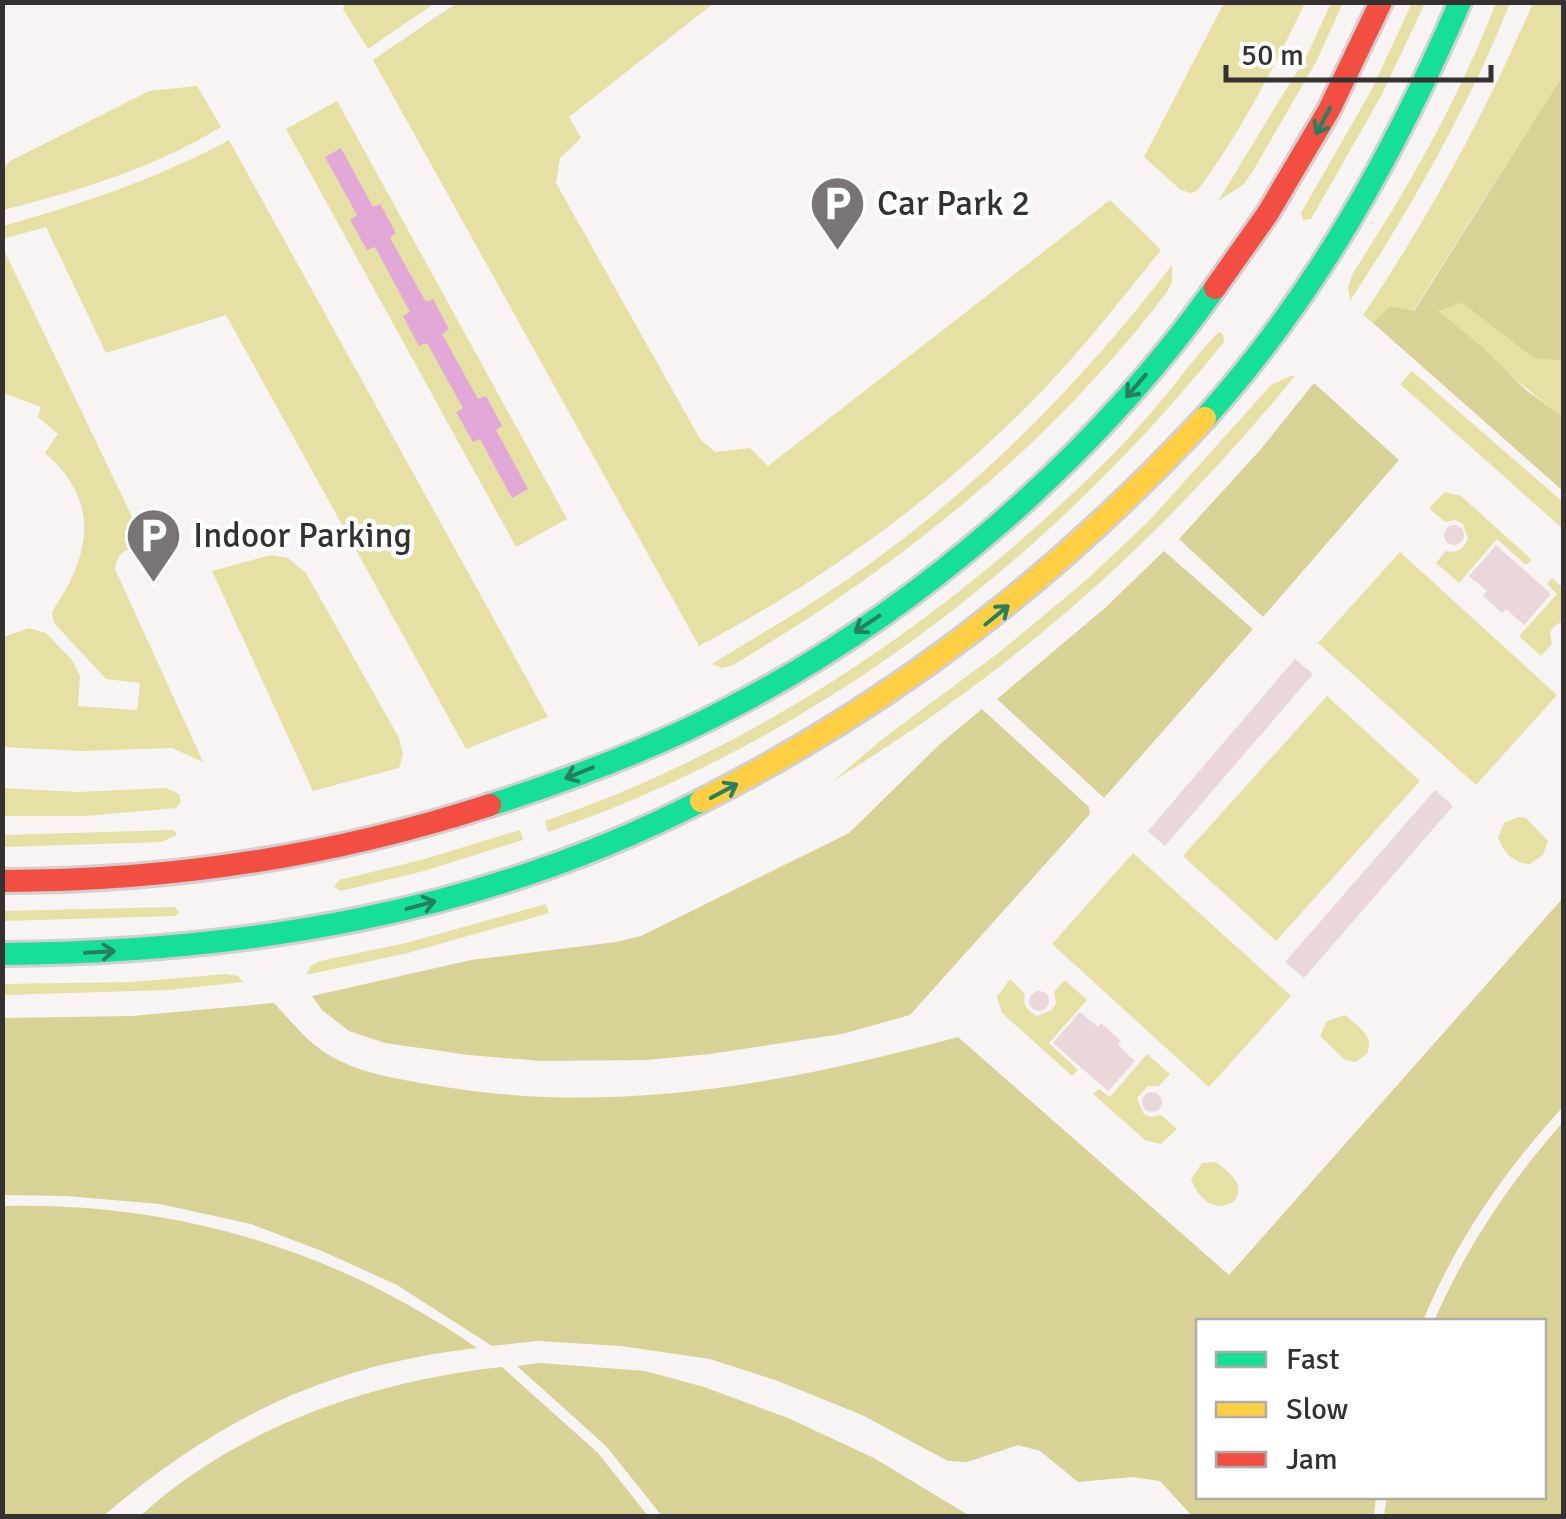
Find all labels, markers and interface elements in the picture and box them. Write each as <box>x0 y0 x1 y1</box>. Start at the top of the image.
scale bar <box>1226 20 1491 82</box>
text: 50 m <box>1241 37 1304 74</box>
one-way arrow <box>1313 106 1332 136</box>
parking icon: Car Park 2 <box>808 173 868 252</box>
place label: Car Park 2 <box>877 182 1030 225</box>
one-way arrow <box>1124 373 1147 398</box>
parking icon: Indoor Parking <box>124 505 184 584</box>
place label: Indoor Parking <box>193 514 412 557</box>
one-way arrow <box>983 605 1010 626</box>
one-way arrow <box>853 613 881 634</box>
one-way arrow <box>564 765 595 783</box>
one-way arrow <box>709 781 739 800</box>
one-way arrow <box>405 895 436 914</box>
one-way arrow <box>83 942 115 961</box>
legend <box>1196 1319 1546 1499</box>
text: Fast <box>1286 1341 1339 1378</box>
text: Slow <box>1286 1391 1348 1428</box>
text: Jam <box>1286 1441 1338 1478</box>

